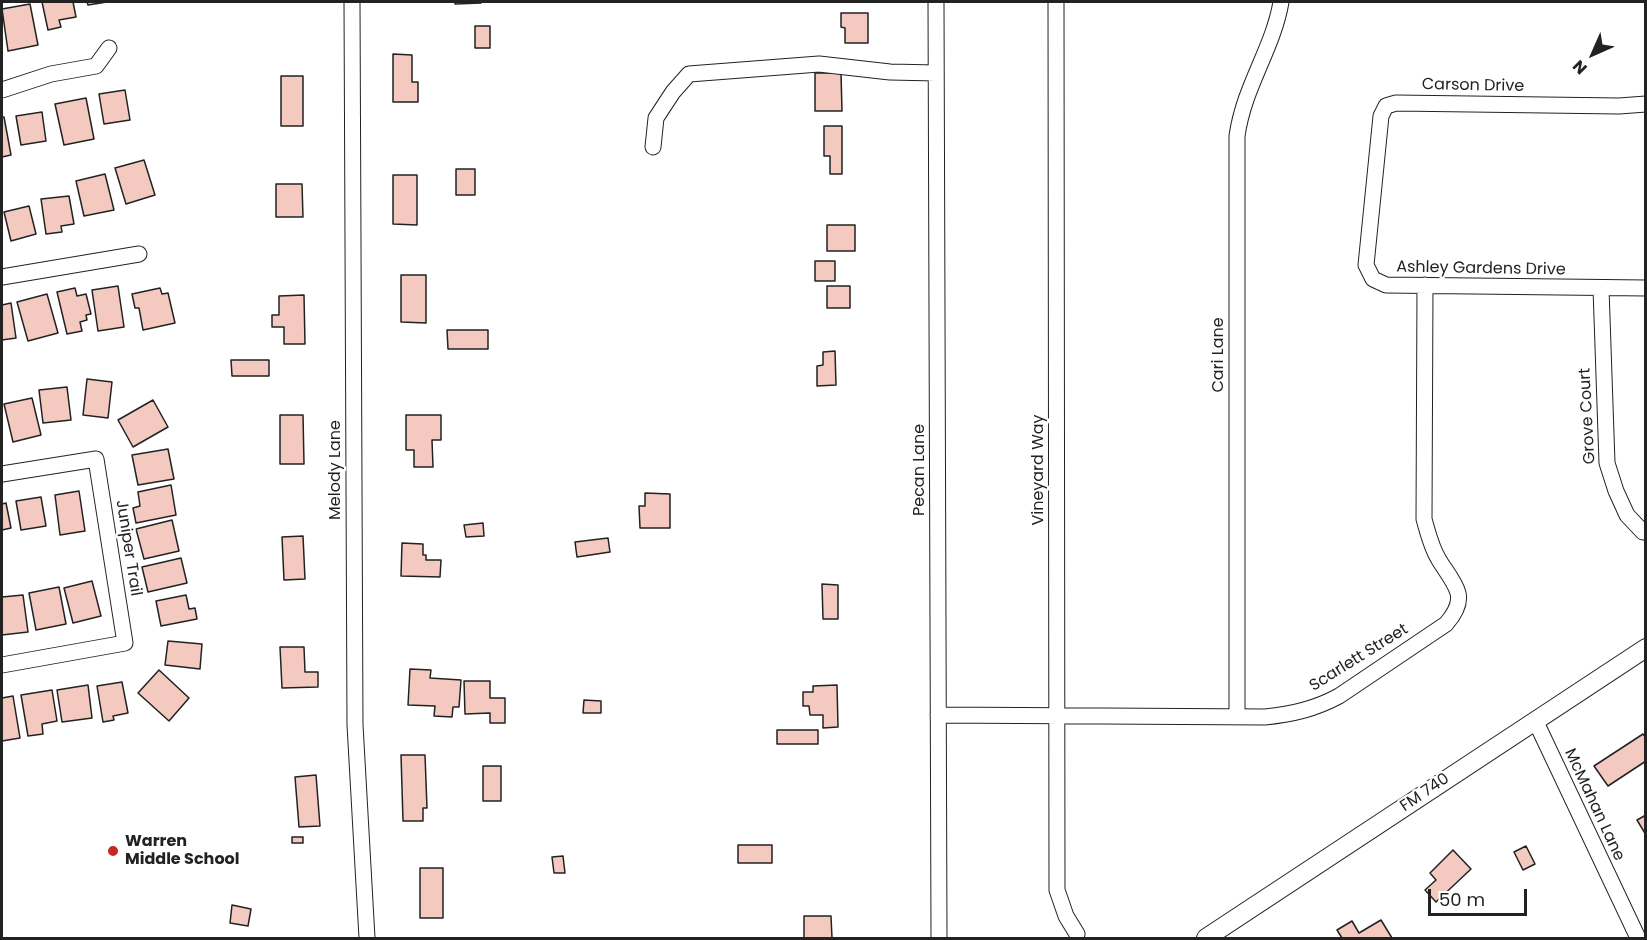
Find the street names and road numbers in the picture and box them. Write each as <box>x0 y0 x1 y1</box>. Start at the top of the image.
street label: Carson Drive <box>1422 76 1524 96</box>
street label: Ashley Gardens Drive <box>1396 258 1566 280</box>
street label: Cari Lane <box>1209 317 1229 393</box>
street label: Grove Court <box>1576 367 1600 465</box>
street label: Vineyard Way <box>1029 414 1049 526</box>
street label: Melody Lane <box>326 420 346 520</box>
street label: Pecan Lane <box>910 424 930 516</box>
street label: Juniper Trail <box>111 499 145 597</box>
street label: Scarlett Street <box>1306 620 1412 696</box>
street label: McMahan Lane <box>1560 746 1628 864</box>
street label: FM 740 <box>1397 770 1453 816</box>

